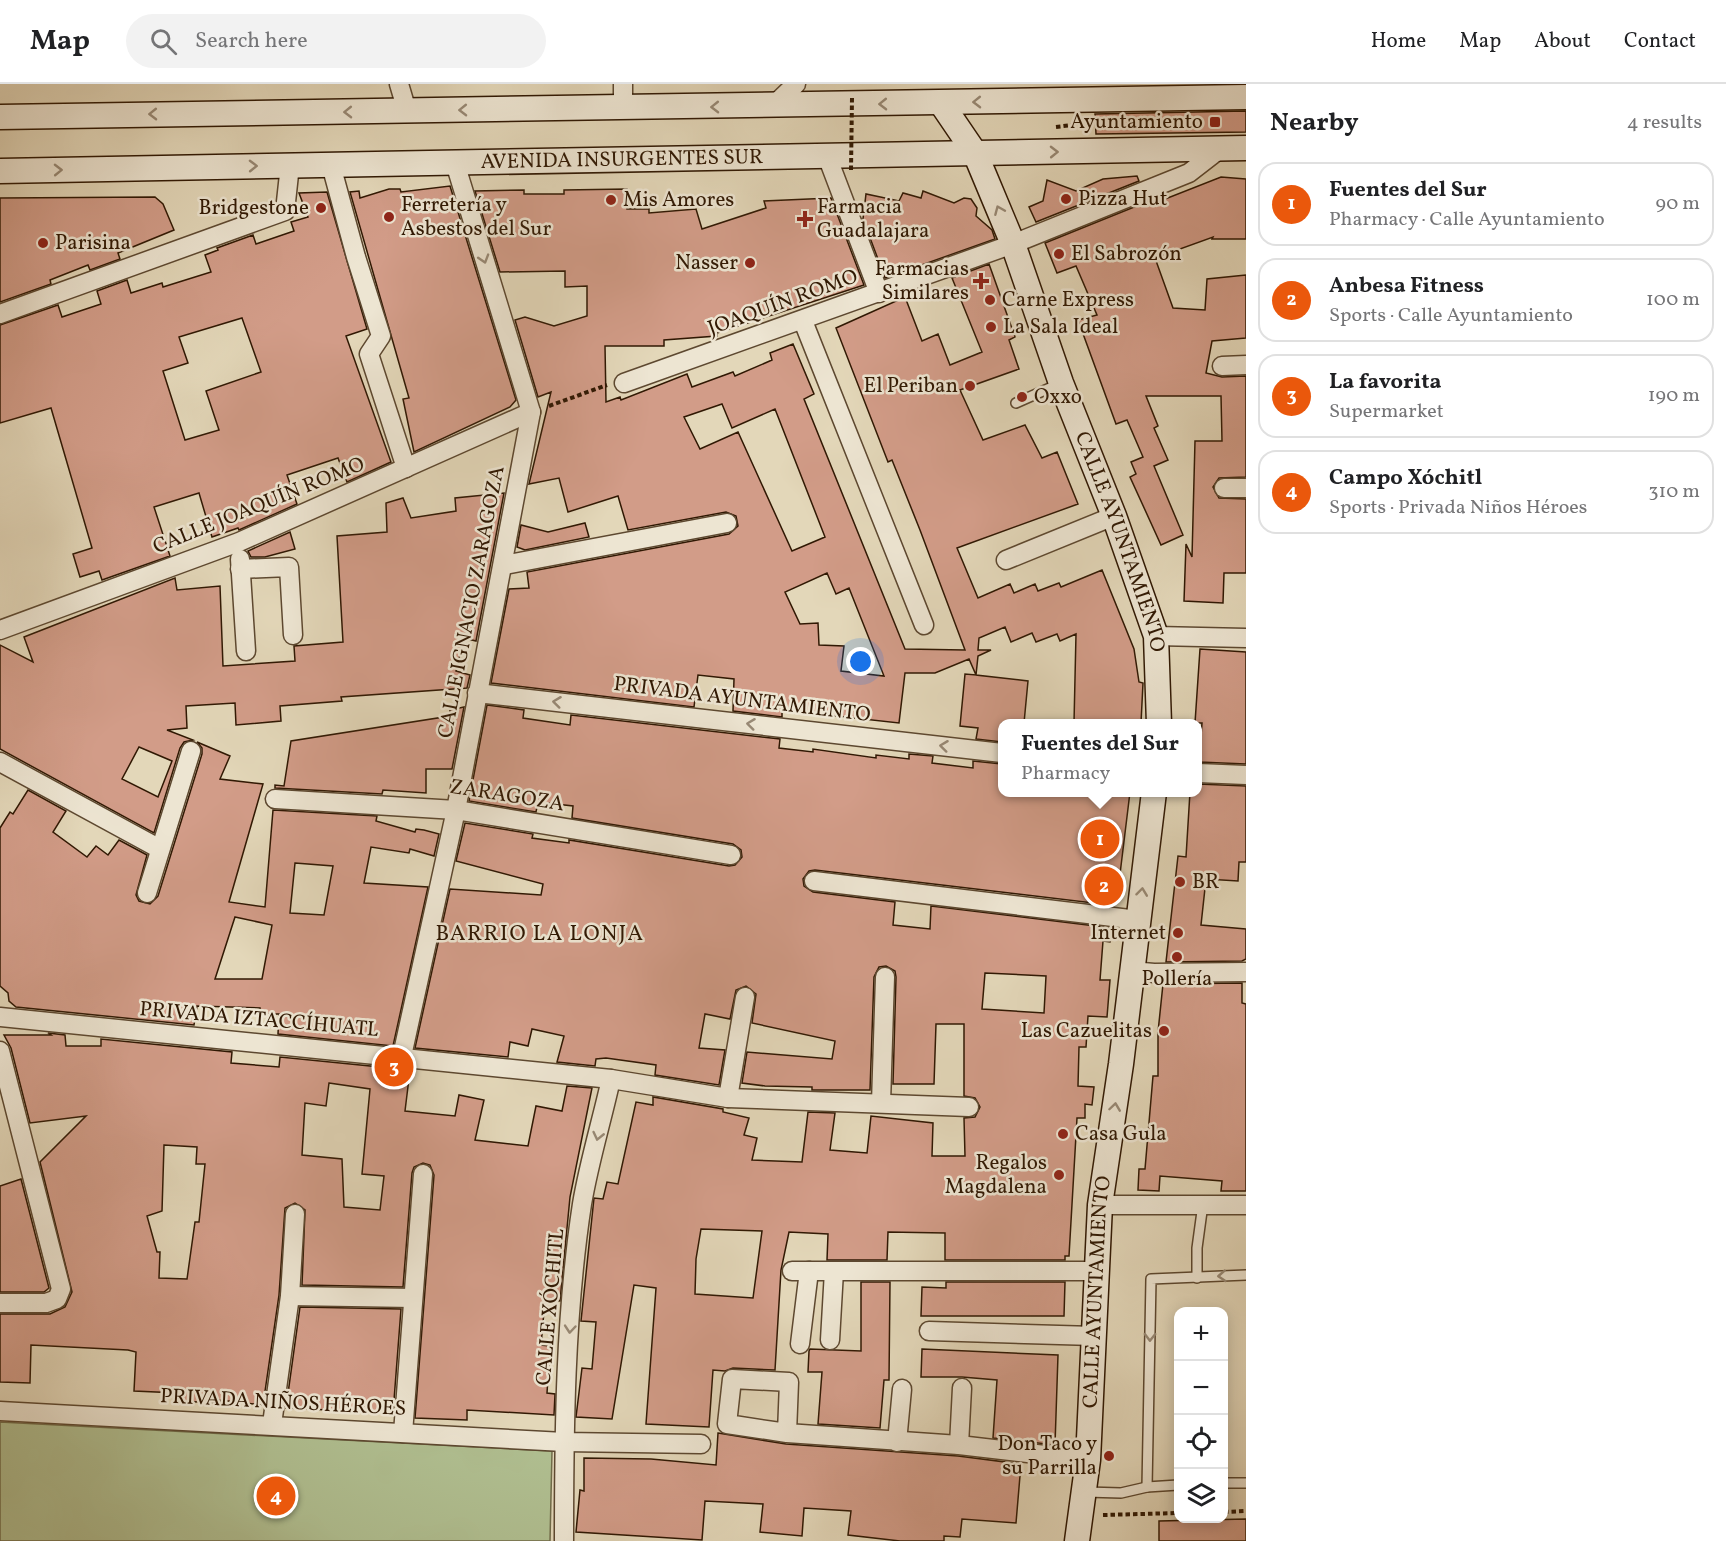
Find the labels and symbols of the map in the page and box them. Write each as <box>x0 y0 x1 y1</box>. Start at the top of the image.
one-way arrow <box>972 96 981 109</box>
one-way arrow <box>878 98 887 110</box>
one-way arrow <box>710 101 719 113</box>
one-way arrow <box>459 104 468 116</box>
one-way arrow <box>344 105 353 118</box>
one-way arrow <box>149 108 158 121</box>
place label: Ayuntamiento <box>1070 108 1203 137</box>
marker: Ayuntamiento <box>1208 115 1222 129</box>
street label: AVENIDA INSURGENTES SUR <box>480 142 763 177</box>
one-way arrow <box>1050 146 1059 158</box>
one-way arrow <box>249 160 258 172</box>
one-way arrow <box>54 163 63 176</box>
place label: Pizza Hut <box>1078 185 1167 214</box>
place label: Mis Amores <box>623 186 734 215</box>
place label: Ferretería y Asbestos del Sur <box>401 191 551 244</box>
marker: Pizza Hut <box>1059 192 1073 206</box>
marker: Mis Amores <box>604 193 618 207</box>
place label: Farmacia Guadalajara <box>817 193 929 246</box>
place label: Bridgestone <box>198 194 309 223</box>
marker: Bridgestone <box>314 201 328 215</box>
one-way arrow <box>994 206 1006 217</box>
marker: Ferretería y Asbestos del Sur <box>382 210 396 224</box>
marker: Farmacia Guadalajara <box>798 212 812 226</box>
place label: Parisina <box>55 229 131 258</box>
marker: Parisina <box>36 236 50 250</box>
place label: El Sabrozón <box>1071 240 1182 269</box>
marker: El Sabrozón <box>1052 247 1066 261</box>
place label: Nasser <box>675 249 738 278</box>
one-way arrow <box>477 253 489 264</box>
place label: Farmacias Similares <box>875 255 969 308</box>
marker: Nasser <box>743 256 757 270</box>
street label: JOAQUÍN ROMO <box>704 262 862 344</box>
marker: Farmacias Similares <box>974 274 988 288</box>
place label: Carne Express <box>1002 286 1134 315</box>
marker: Carne Express <box>983 293 997 307</box>
place label: La Sala Ideal <box>1003 313 1118 342</box>
marker: La Sala Ideal <box>984 320 998 334</box>
place label: El Periban <box>864 372 958 401</box>
marker: El Periban <box>963 379 977 393</box>
place label: Oxxo <box>1034 383 1082 412</box>
marker: Oxxo <box>1015 390 1029 404</box>
street label: CALLE AYUNTAMIENTO <box>1067 427 1171 652</box>
street label: CALLE JOAQUÍN ROMO <box>149 450 369 562</box>
street label: CALLE IGNACIO ZARAGOZA <box>431 463 513 741</box>
your location <box>846 647 875 676</box>
street label: PRIVADA AYUNTAMIENTO <box>612 670 872 730</box>
one-way arrow <box>552 696 562 709</box>
one-way arrow <box>746 718 755 731</box>
one-way arrow <box>940 741 949 753</box>
street label: ZARAGOZA <box>448 773 567 819</box>
pin: 1 <box>1080 816 1120 861</box>
pin: 2 <box>1084 864 1124 908</box>
place label: BR <box>1192 868 1219 897</box>
marker: BR <box>1173 875 1187 889</box>
one-way arrow <box>1135 888 1147 897</box>
district label: BARRIO LA LONJA <box>435 919 645 950</box>
place label: Internet <box>1090 919 1166 948</box>
marker: Internet <box>1171 926 1185 940</box>
marker: Pollería <box>1170 950 1184 964</box>
place label: Pollería <box>1142 965 1212 994</box>
street label: PRIVADA IZTACCÍHUATL <box>138 995 380 1045</box>
place label: Las Cazuelitas <box>1021 1017 1152 1046</box>
marker: Las Cazuelitas <box>1157 1024 1171 1038</box>
pin: 3 <box>374 1044 414 1090</box>
one-way arrow <box>1109 1102 1121 1111</box>
place label: Casa Gula <box>1075 1120 1167 1149</box>
marker: Casa Gula <box>1056 1127 1070 1141</box>
one-way arrow <box>592 1131 605 1141</box>
place label: Regalos Magdalena <box>945 1149 1047 1202</box>
marker: Regalos Magdalena <box>1052 1168 1066 1182</box>
street label: CALLE AYUNTAMIENTO <box>1076 1174 1119 1409</box>
street label: CALLE XÓCHITL <box>530 1227 572 1387</box>
one-way arrow <box>1217 1269 1226 1282</box>
one-way arrow <box>564 1324 577 1333</box>
one-way arrow <box>1144 1333 1156 1342</box>
street label: PRIVADA NIÑOS HÉROES <box>159 1382 407 1424</box>
place label: Don Taco y su Parrilla <box>997 1430 1098 1483</box>
marker: Don Taco y su Parrilla <box>1102 1449 1116 1463</box>
pin: 4 <box>256 1474 296 1518</box>

